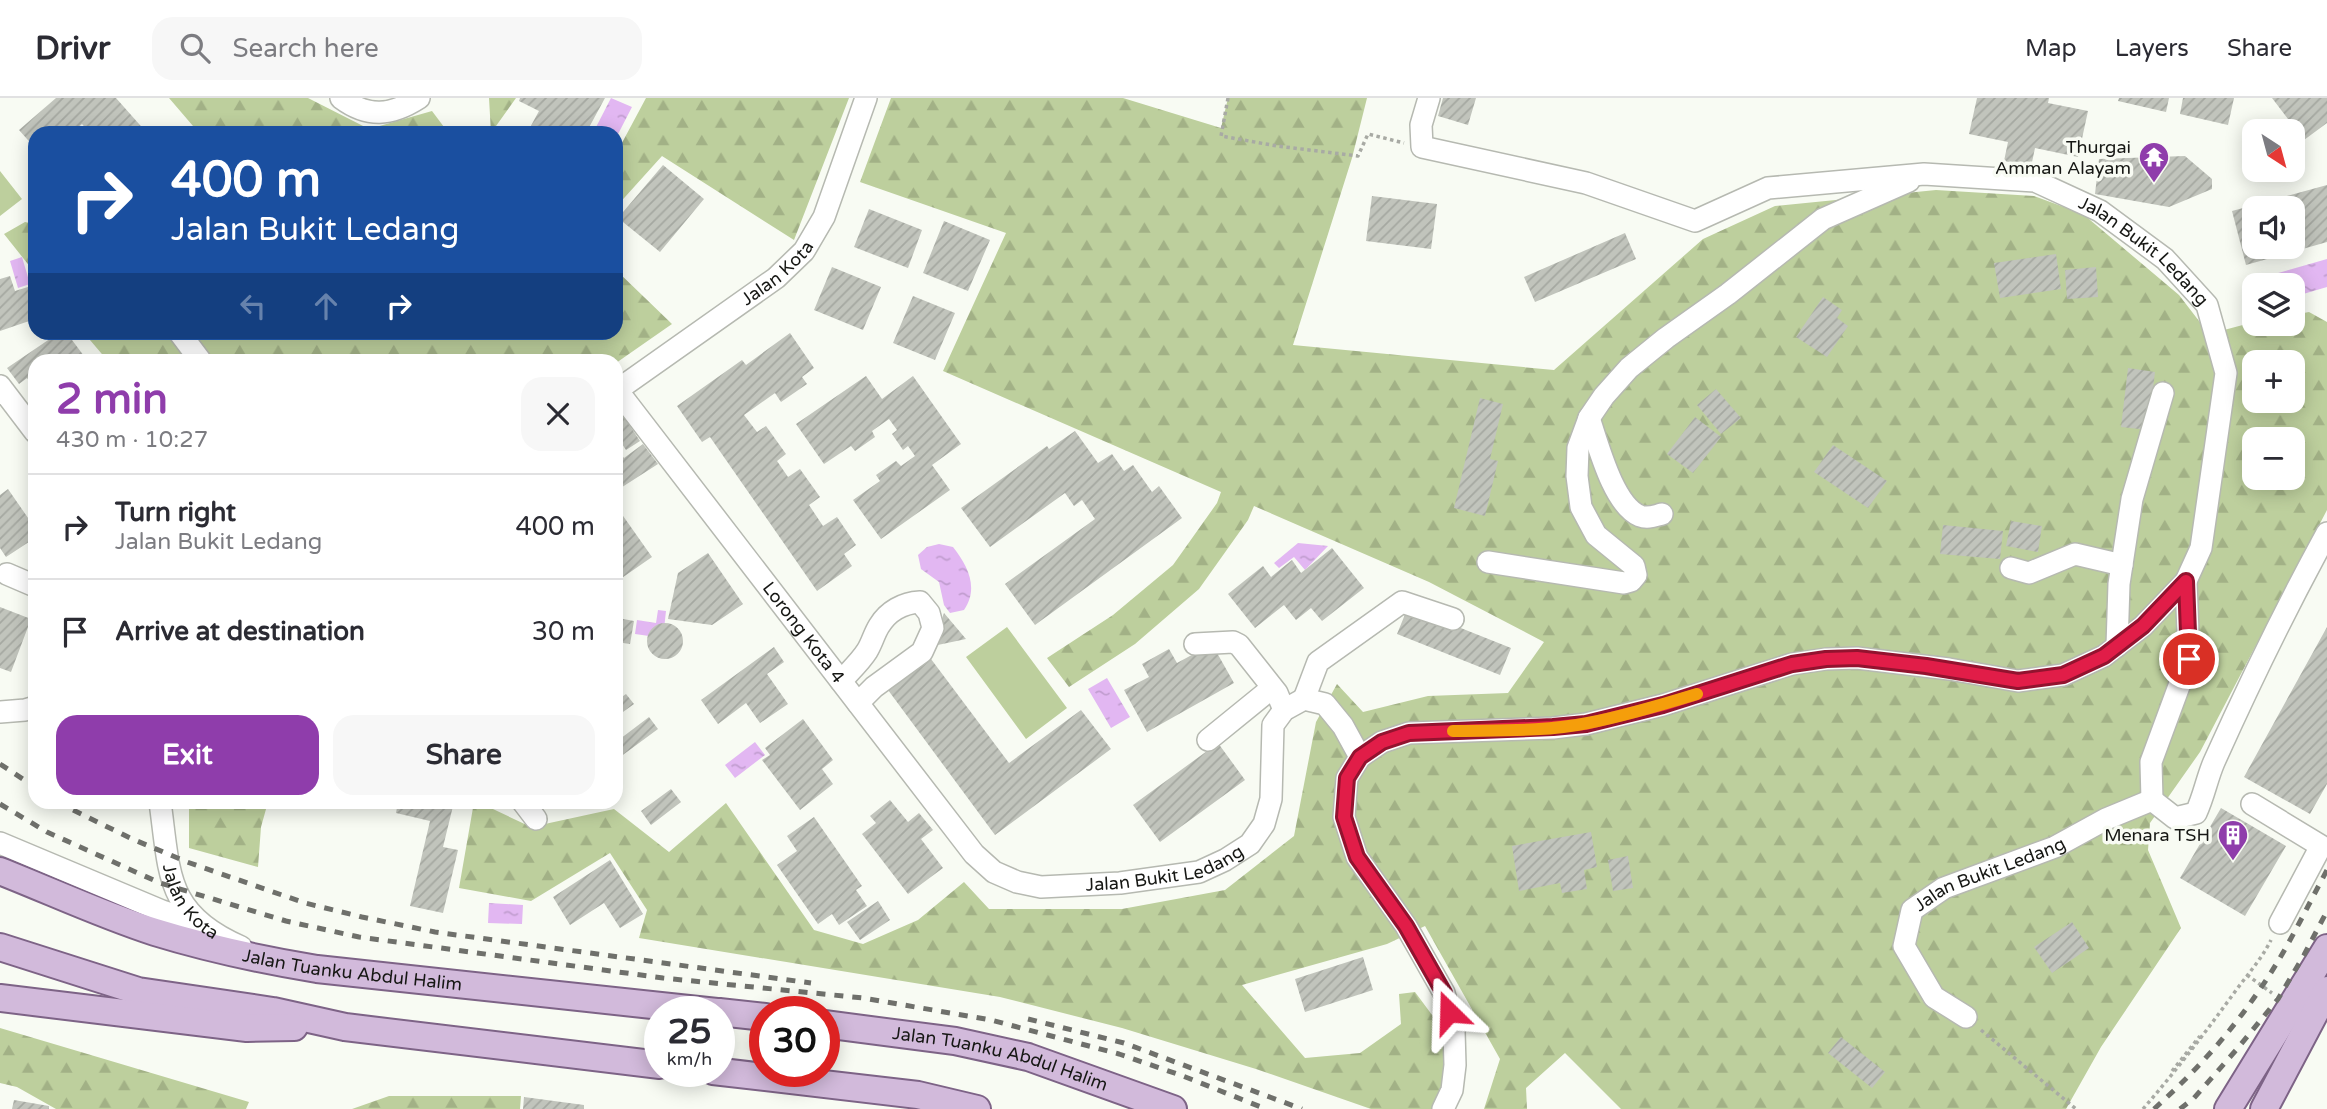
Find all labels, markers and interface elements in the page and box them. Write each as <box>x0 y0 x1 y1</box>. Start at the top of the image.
search box <box>152 17 642 80</box>
text: Drivr <box>35 29 110 68</box>
icon: search <box>176 29 214 67</box>
text: Search here <box>232 33 379 64</box>
text: Map <box>2025 34 2077 63</box>
text: Layers <box>2115 34 2189 63</box>
text: Share <box>2227 34 2292 63</box>
north arrow <box>2242 119 2305 182</box>
map controls <box>2242 119 2305 490</box>
place label: Thurgai Amman Alayam <box>1995 136 2131 179</box>
temple icon: Thurgai Amman Alayam <box>2137 140 2171 184</box>
text: 400 m <box>171 151 321 210</box>
icon: right <box>56 154 147 245</box>
street label: Jalan Bukit Ledang <box>2075 192 2213 310</box>
button: sound <box>2242 196 2305 259</box>
text: Jalan Bukit Ledang <box>171 211 459 249</box>
street label: Jalan Kota <box>737 237 818 310</box>
button: layers <box>2242 273 2305 336</box>
icon: left <box>234 287 272 325</box>
icon: ahead <box>307 287 345 325</box>
icon: right <box>380 287 418 325</box>
button: + <box>2242 350 2305 413</box>
text: 2 min <box>56 374 168 425</box>
button: close <box>521 377 595 451</box>
text: 430 m · 10:27 <box>56 426 208 454</box>
button: − <box>2242 427 2305 490</box>
text: Turn right <box>115 497 236 528</box>
icon: right <box>56 508 94 546</box>
text: 400 m <box>515 511 595 542</box>
text: Jalan Bukit Ledang <box>115 528 322 556</box>
street label: Lorong Kota 4 <box>758 578 849 688</box>
icon: arrive <box>56 613 94 651</box>
text: Arrive at destination <box>115 616 365 647</box>
text: 30 m <box>532 616 595 647</box>
pin <box>2159 629 2219 689</box>
icon: arrive <box>2170 640 2208 678</box>
button: Exit <box>56 715 319 795</box>
button: Share <box>333 715 595 795</box>
building icon: Menara TSH <box>2216 818 2250 862</box>
place label: Menara TSH <box>2104 824 2210 846</box>
street label: Jalan Bukit Ledang <box>1910 832 2069 916</box>
street label: Jalan Bukit Ledang <box>1085 840 1248 896</box>
street label: Jalan Kota <box>158 862 223 944</box>
street label: Jalan Tuanku Abdul Halim <box>240 944 463 996</box>
position arrow <box>1412 975 1486 1049</box>
speed limit sign: 30 <box>749 996 840 1087</box>
text: 25 <box>668 1011 711 1053</box>
street label: Jalan Tuanku Abdul Halim <box>891 1022 1111 1096</box>
text: km/h <box>667 1048 712 1070</box>

